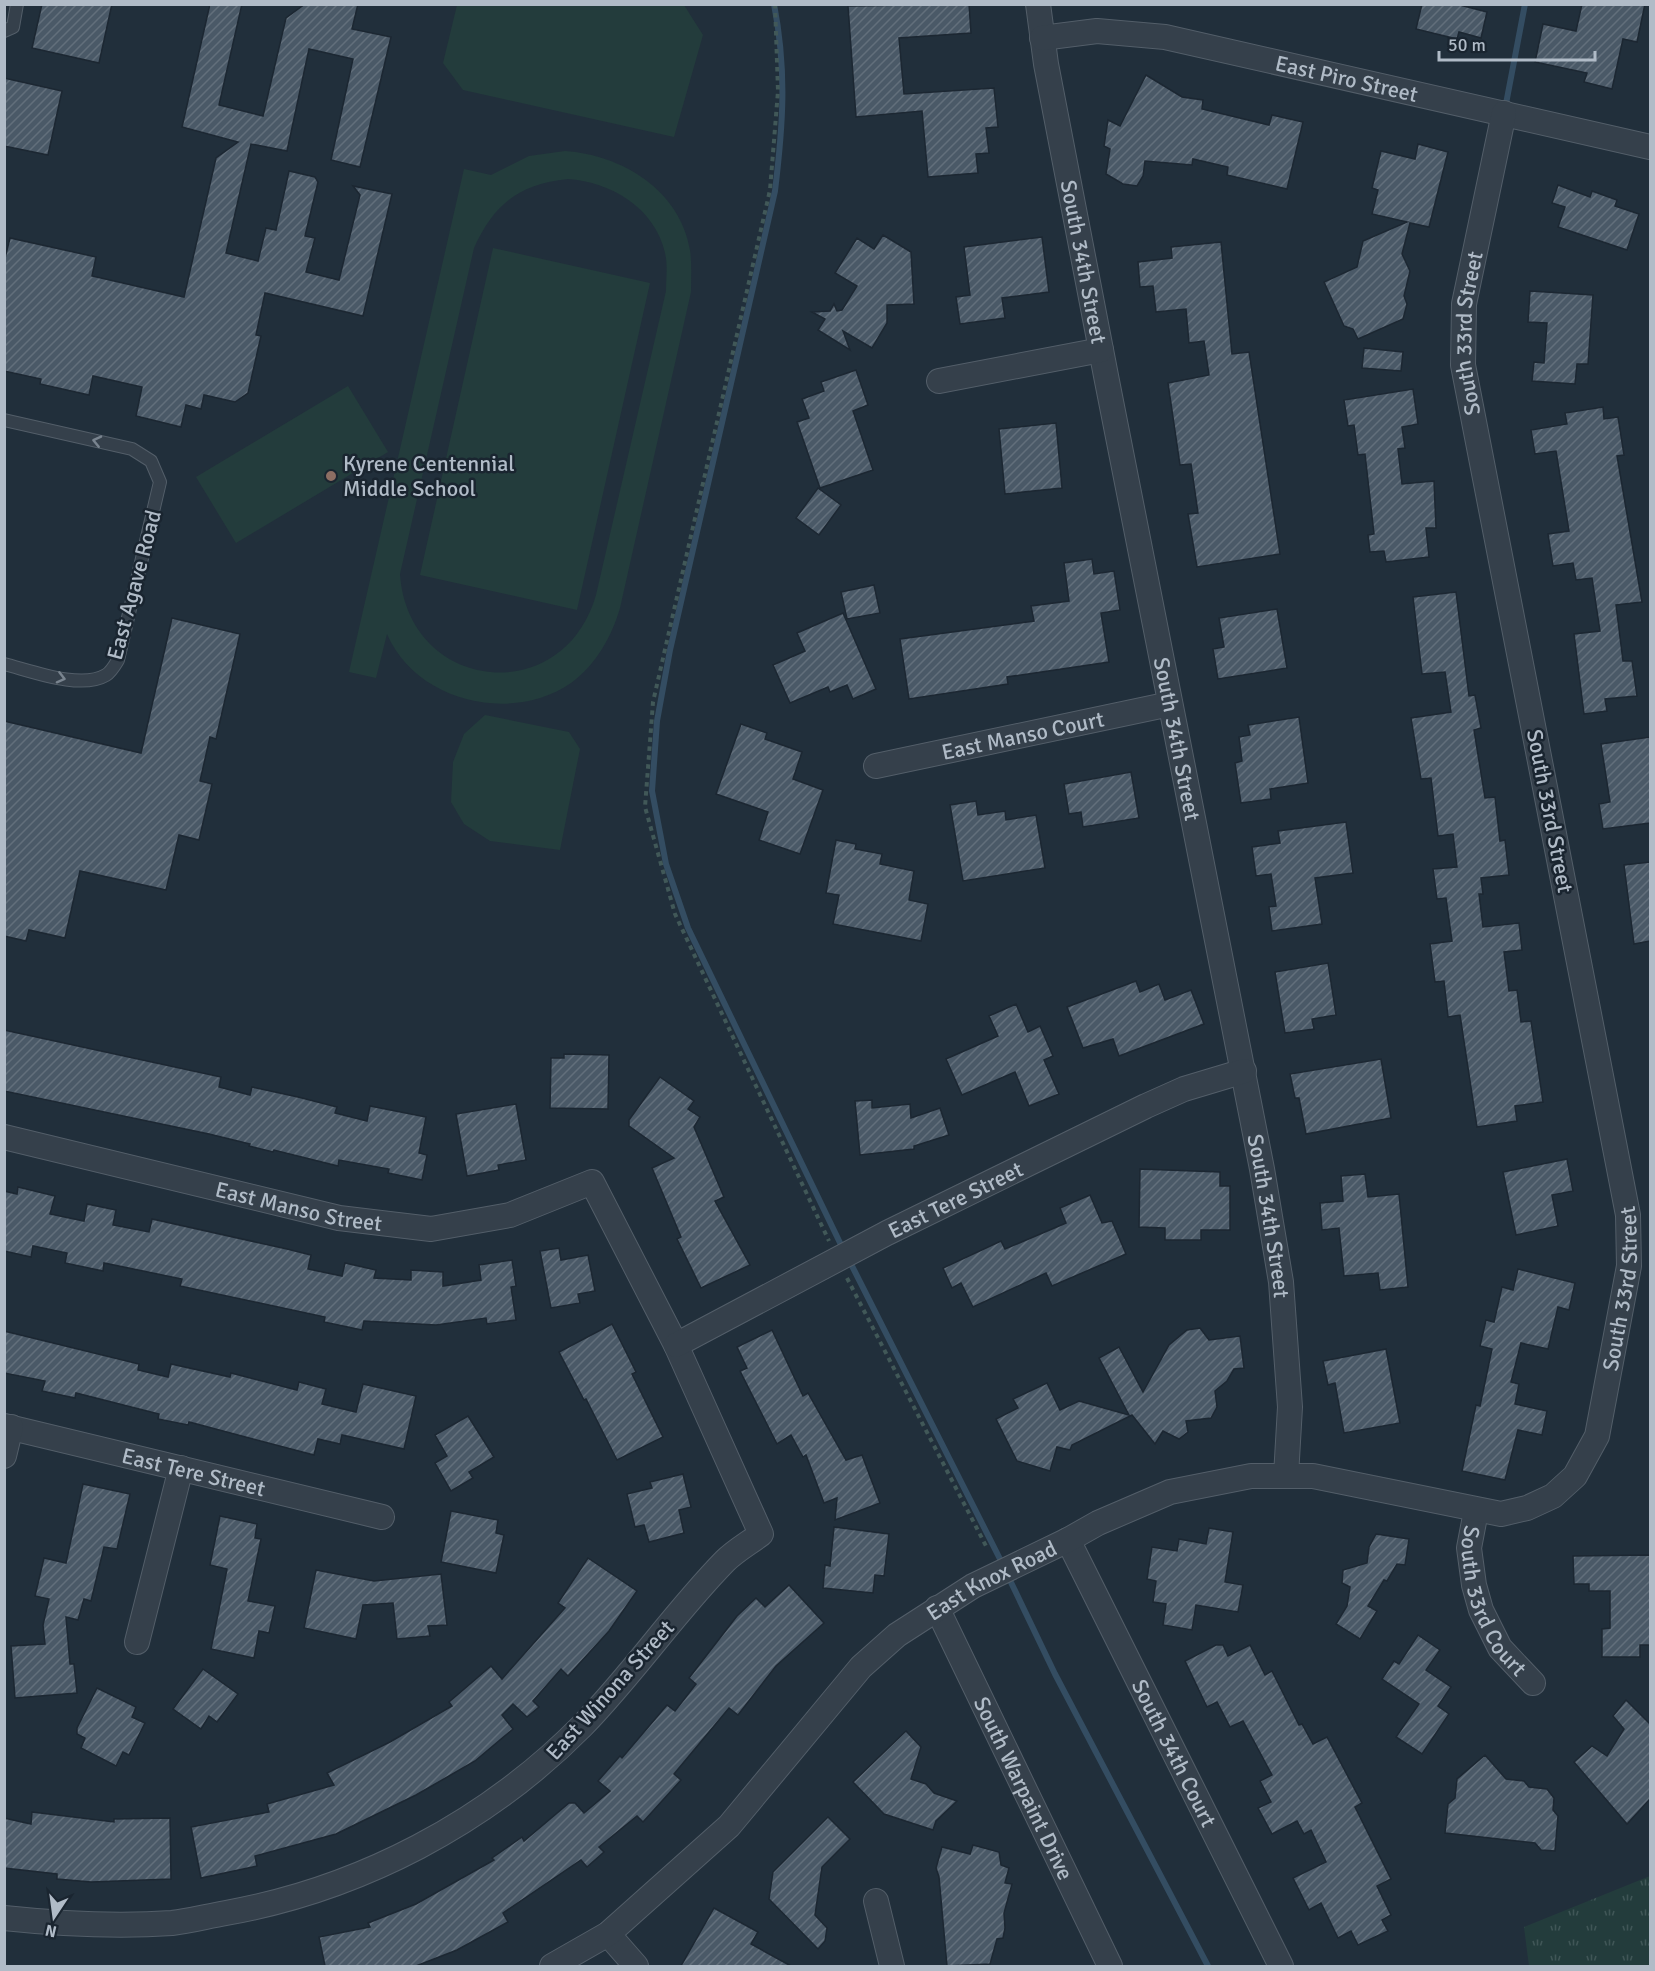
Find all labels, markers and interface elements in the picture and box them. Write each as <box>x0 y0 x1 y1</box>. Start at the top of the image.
scale bar <box>1439 24 1595 62</box>
text: 50 m <box>1448 34 1486 56</box>
street label: East Piro Street <box>1273 49 1421 108</box>
street label: South 34th Street <box>1055 178 1113 346</box>
street label: South 33rd Street <box>1449 248 1488 418</box>
one-way arrow <box>92 435 102 448</box>
place label: Kyrene Centennial Middle School <box>343 450 515 502</box>
marker: Kyrene Centennial Middle School <box>324 469 338 483</box>
street label: East Agave Road <box>101 507 167 663</box>
street label: South 34th Street <box>1148 655 1207 823</box>
one-way arrow <box>56 670 66 683</box>
street label: East Manso Court <box>939 705 1107 765</box>
street label: South 33rd Street <box>1521 727 1579 895</box>
street label: South 34th Street <box>1242 1132 1296 1299</box>
street label: East Tere Street <box>884 1155 1027 1244</box>
street label: East Manso Street <box>213 1175 384 1237</box>
street label: South 33rd Street <box>1596 1204 1643 1373</box>
street label: East Tere Street <box>119 1441 268 1502</box>
street label: South 33rd Court <box>1455 1524 1533 1682</box>
street label: East Knox Road <box>921 1534 1061 1626</box>
street label: East Winona Street <box>540 1614 680 1766</box>
street label: South 34th Court <box>1126 1675 1223 1831</box>
street label: South Warpaint Drive <box>968 1692 1080 1884</box>
north arrow <box>24 1887 84 1947</box>
text: N <box>43 1920 59 1942</box>

